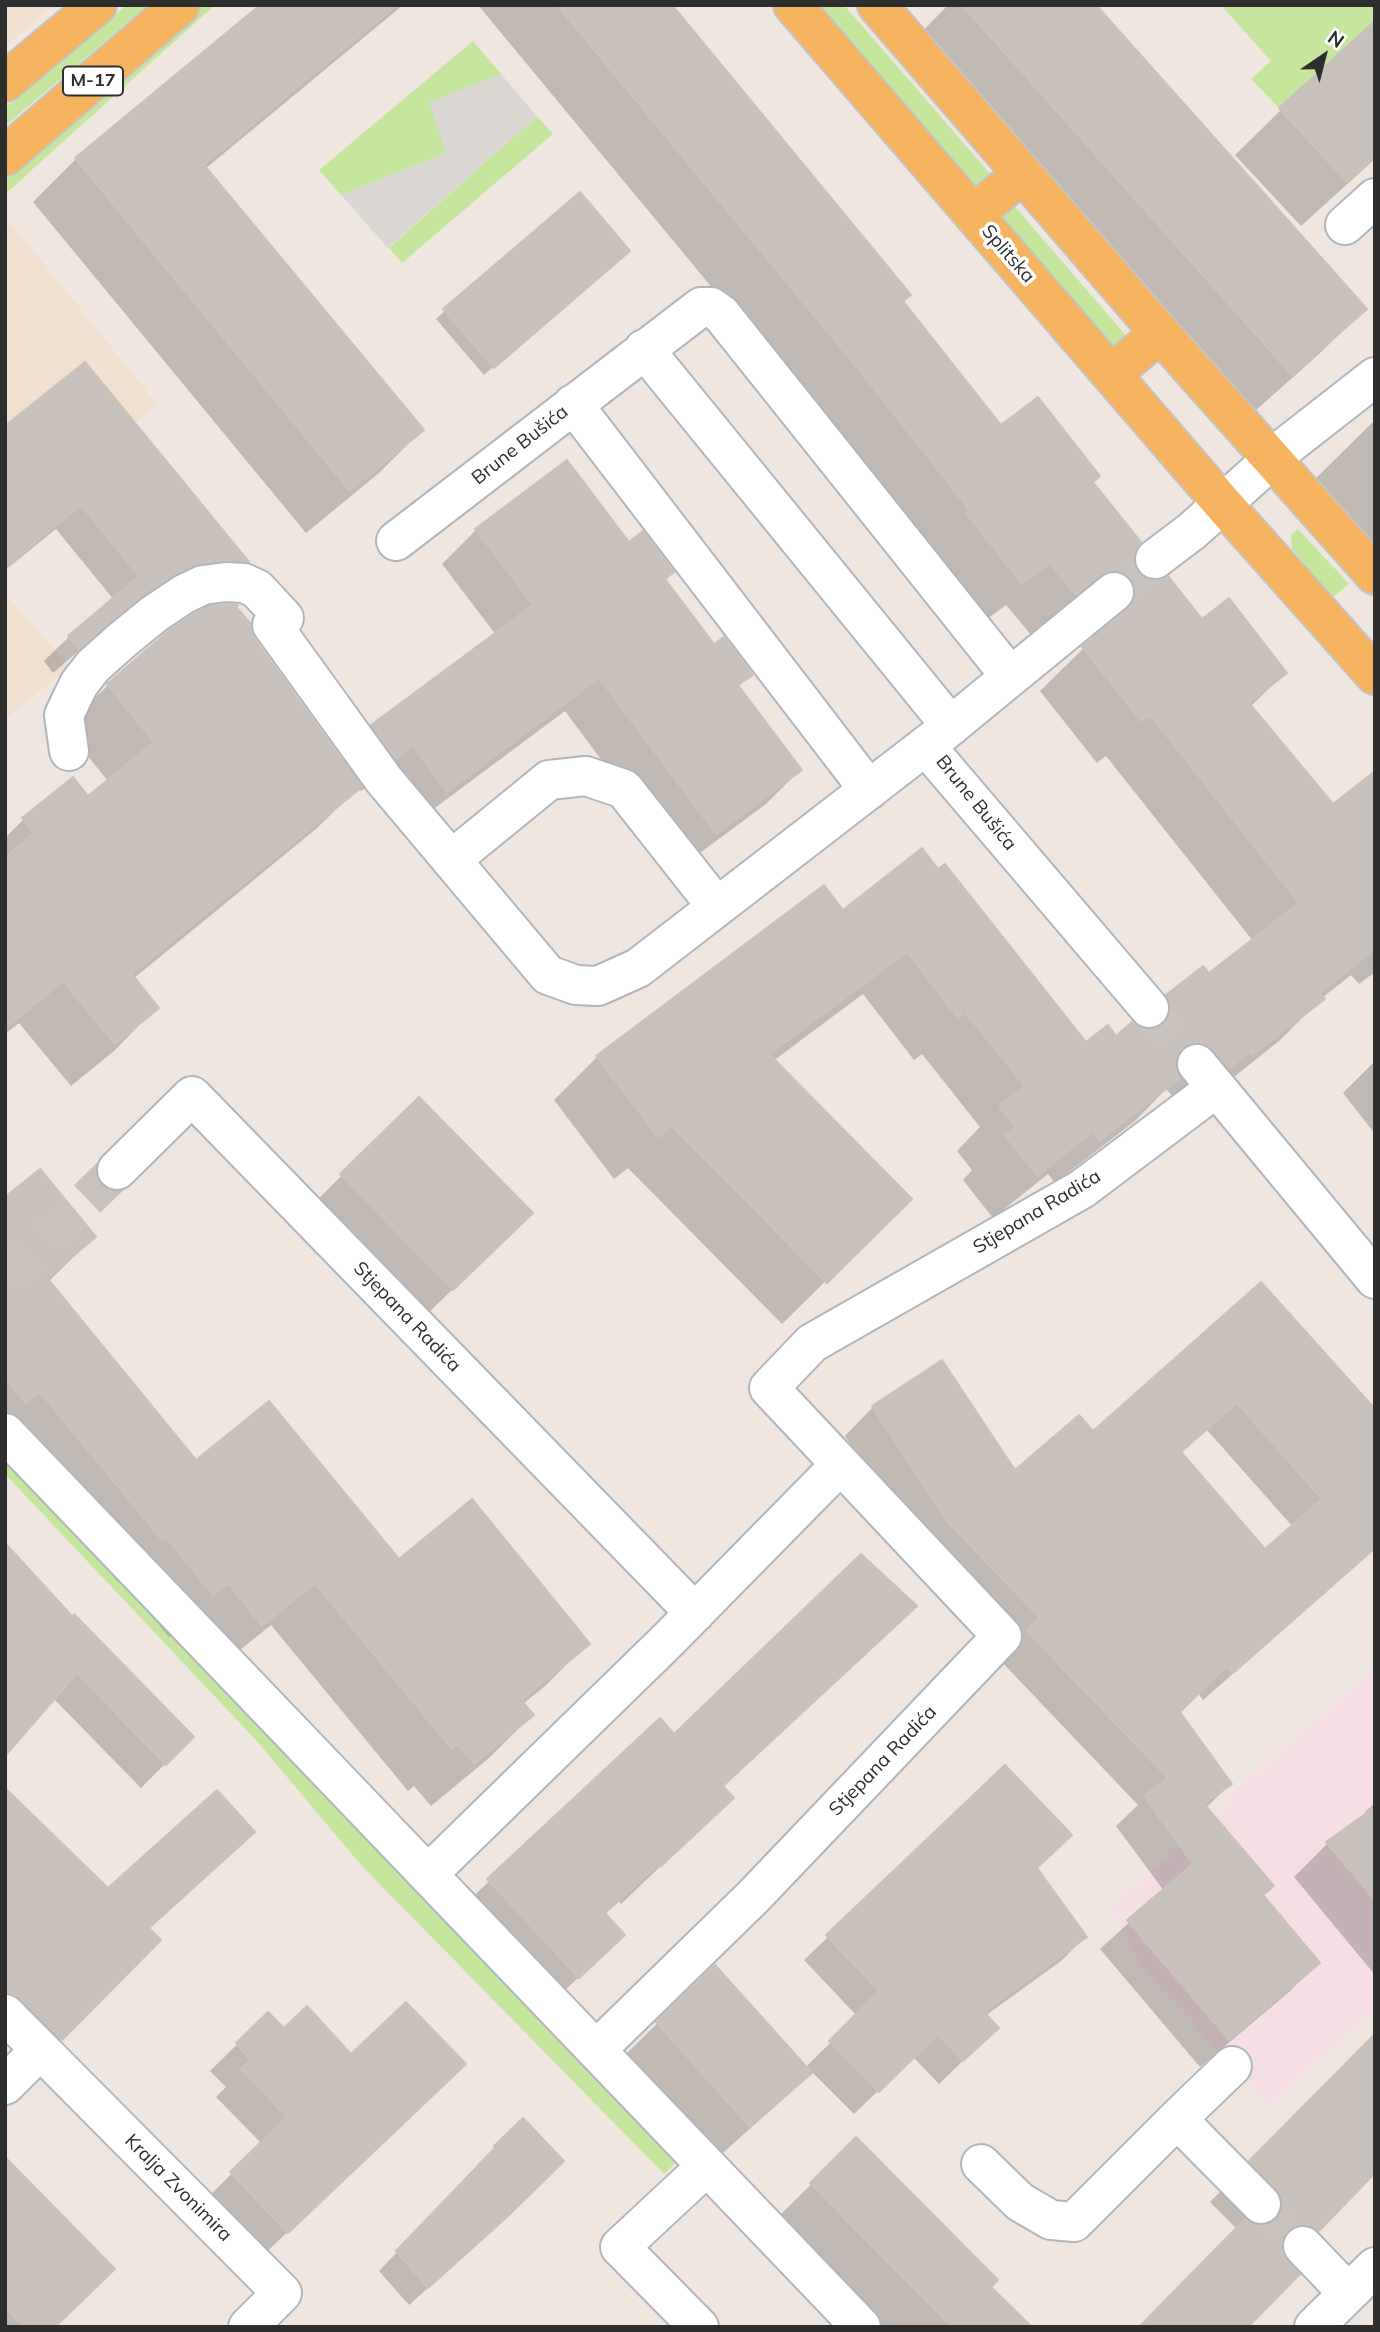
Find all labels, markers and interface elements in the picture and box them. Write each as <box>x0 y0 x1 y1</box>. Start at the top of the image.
north arrow <box>1289 21 1359 91</box>
text: N <box>1323 25 1349 53</box>
road number: M-17 <box>63 66 123 96</box>
street label: Splitska <box>977 220 1039 288</box>
street label: Brune Bušića <box>467 400 573 490</box>
street label: Brune Bušića <box>931 751 1021 855</box>
street label: Stjepana Radića <box>969 1165 1105 1259</box>
street label: Stjepana Radića <box>349 1257 465 1377</box>
street label: Stjepana Radića <box>825 1701 941 1821</box>
street label: Kralja Zvonimira <box>120 2130 236 2246</box>

